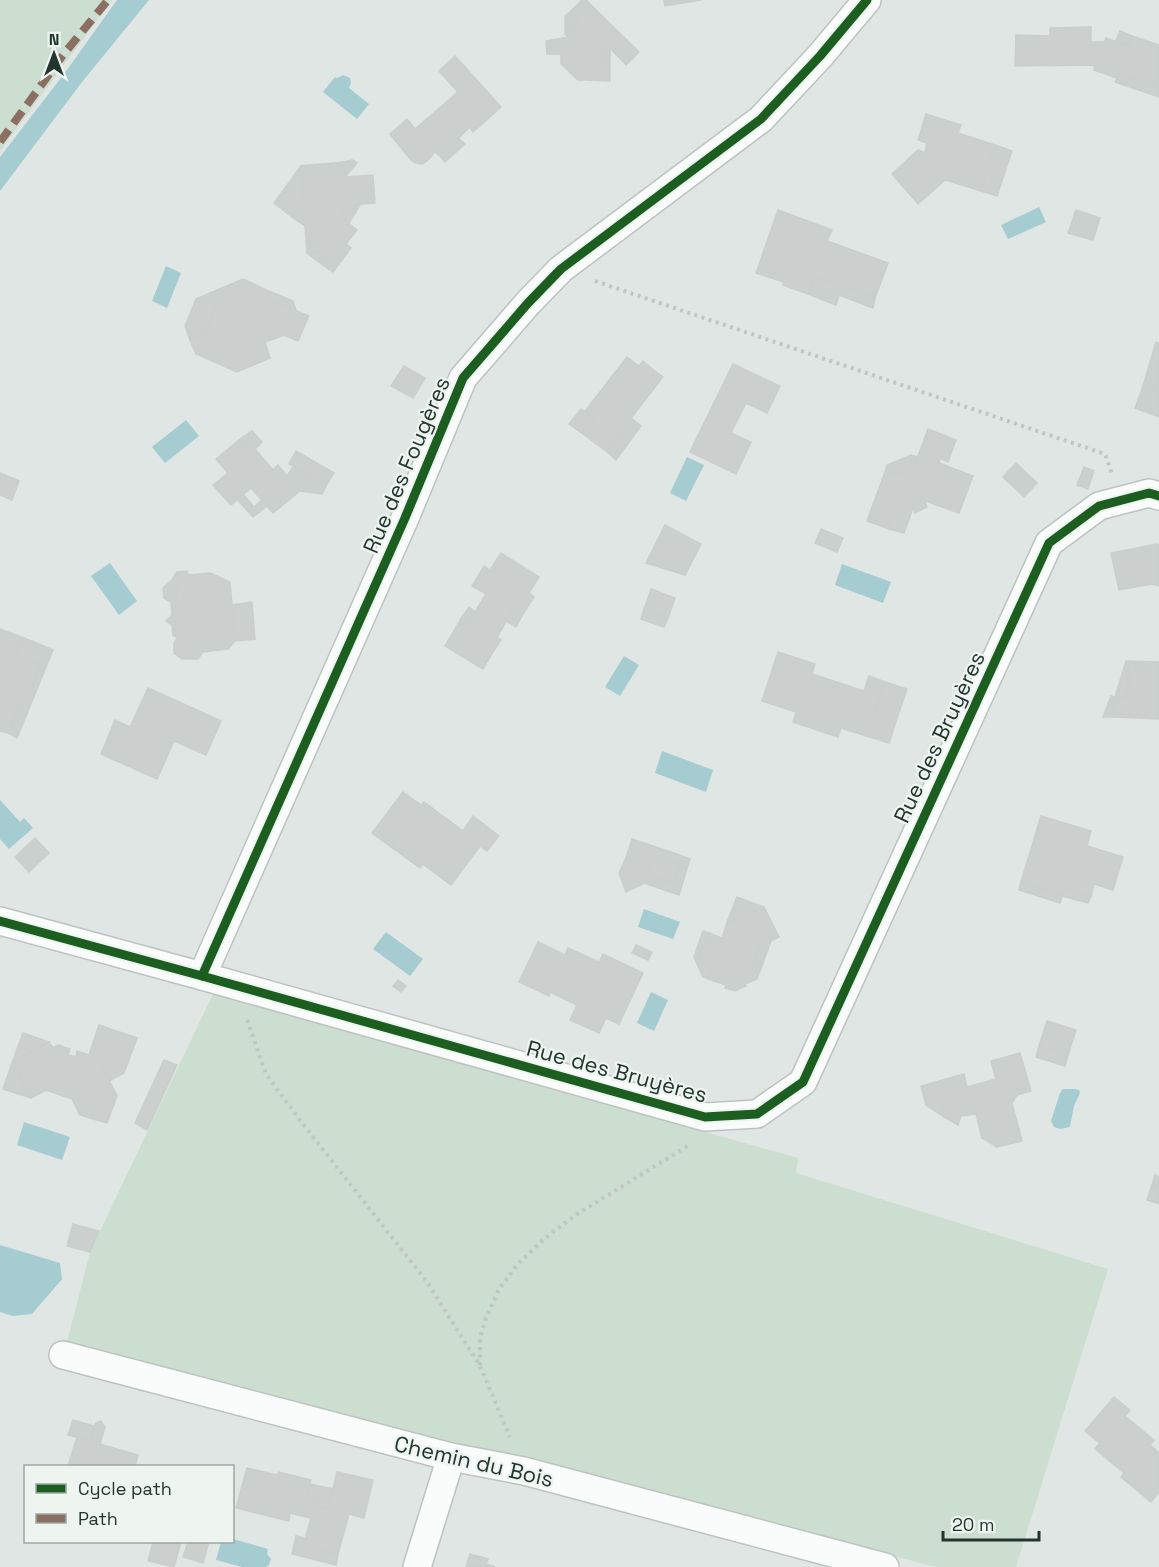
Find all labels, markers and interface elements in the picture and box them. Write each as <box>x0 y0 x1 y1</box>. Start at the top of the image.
north arrow <box>24 24 84 84</box>
text: N <box>49 29 59 50</box>
street label: Rue des Fougères <box>356 373 456 557</box>
street label: Rue des Bruyères <box>887 647 991 827</box>
street label: Rue des Bruyères <box>524 1033 710 1109</box>
street label: Chemin du Bois <box>392 1429 556 1493</box>
legend <box>24 1465 234 1543</box>
text: Cycle path <box>78 1477 172 1500</box>
scale bar <box>943 1504 1039 1542</box>
text: Path <box>78 1507 118 1530</box>
text: 20 m <box>952 1513 995 1536</box>

